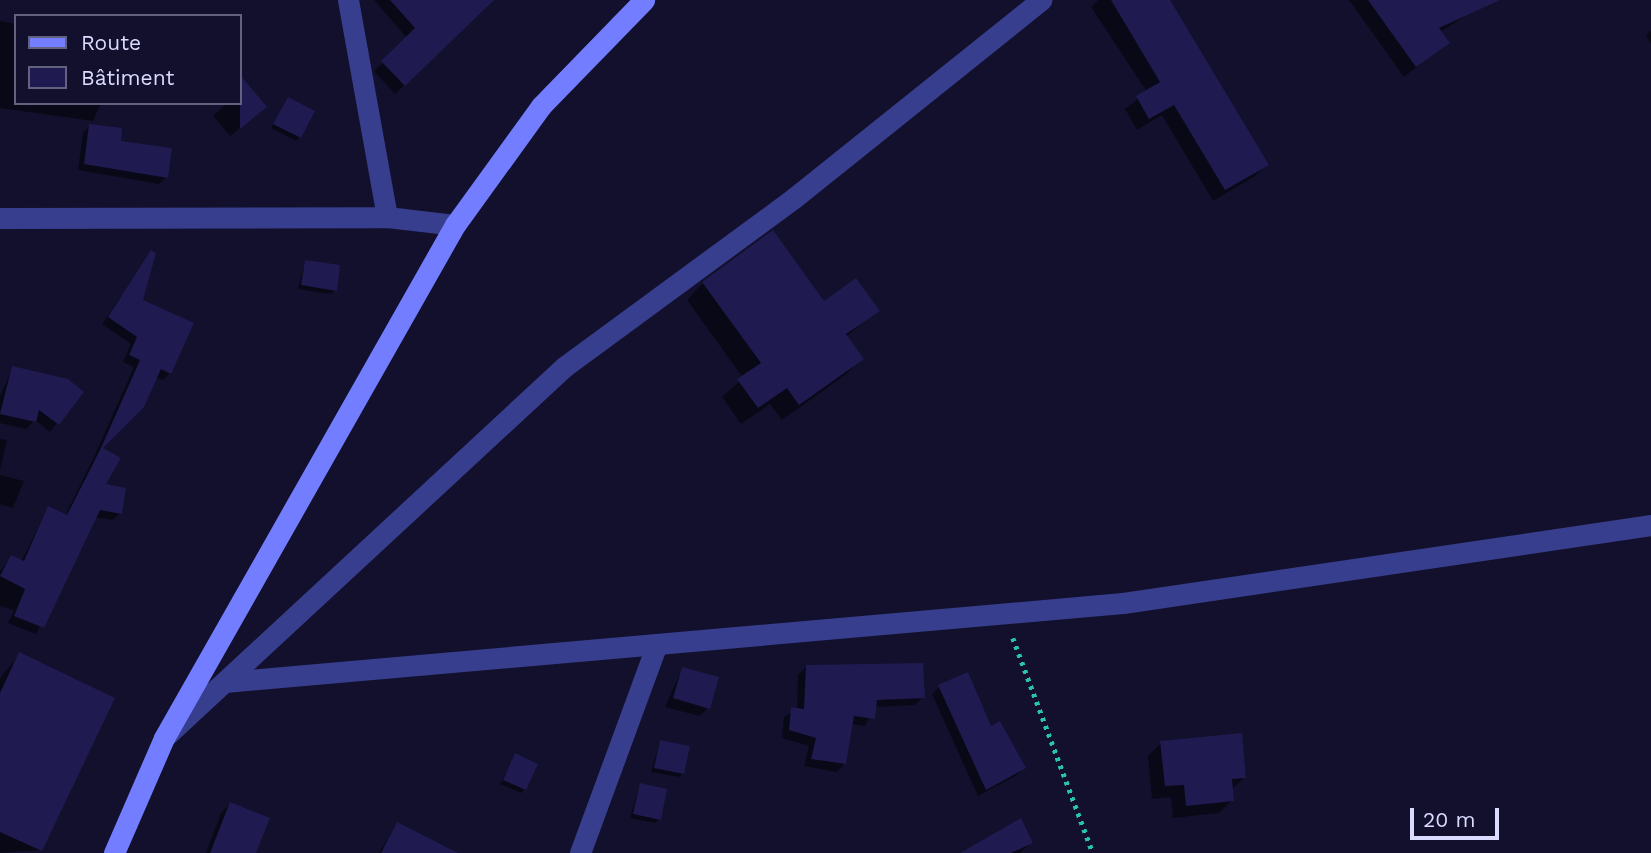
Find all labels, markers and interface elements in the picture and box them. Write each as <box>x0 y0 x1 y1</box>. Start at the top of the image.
legend <box>14 14 242 105</box>
text: Route <box>81 30 141 55</box>
text: Bâtiment <box>81 65 174 90</box>
scale bar <box>1413 794 1502 838</box>
text: 20 m <box>1423 807 1475 832</box>

